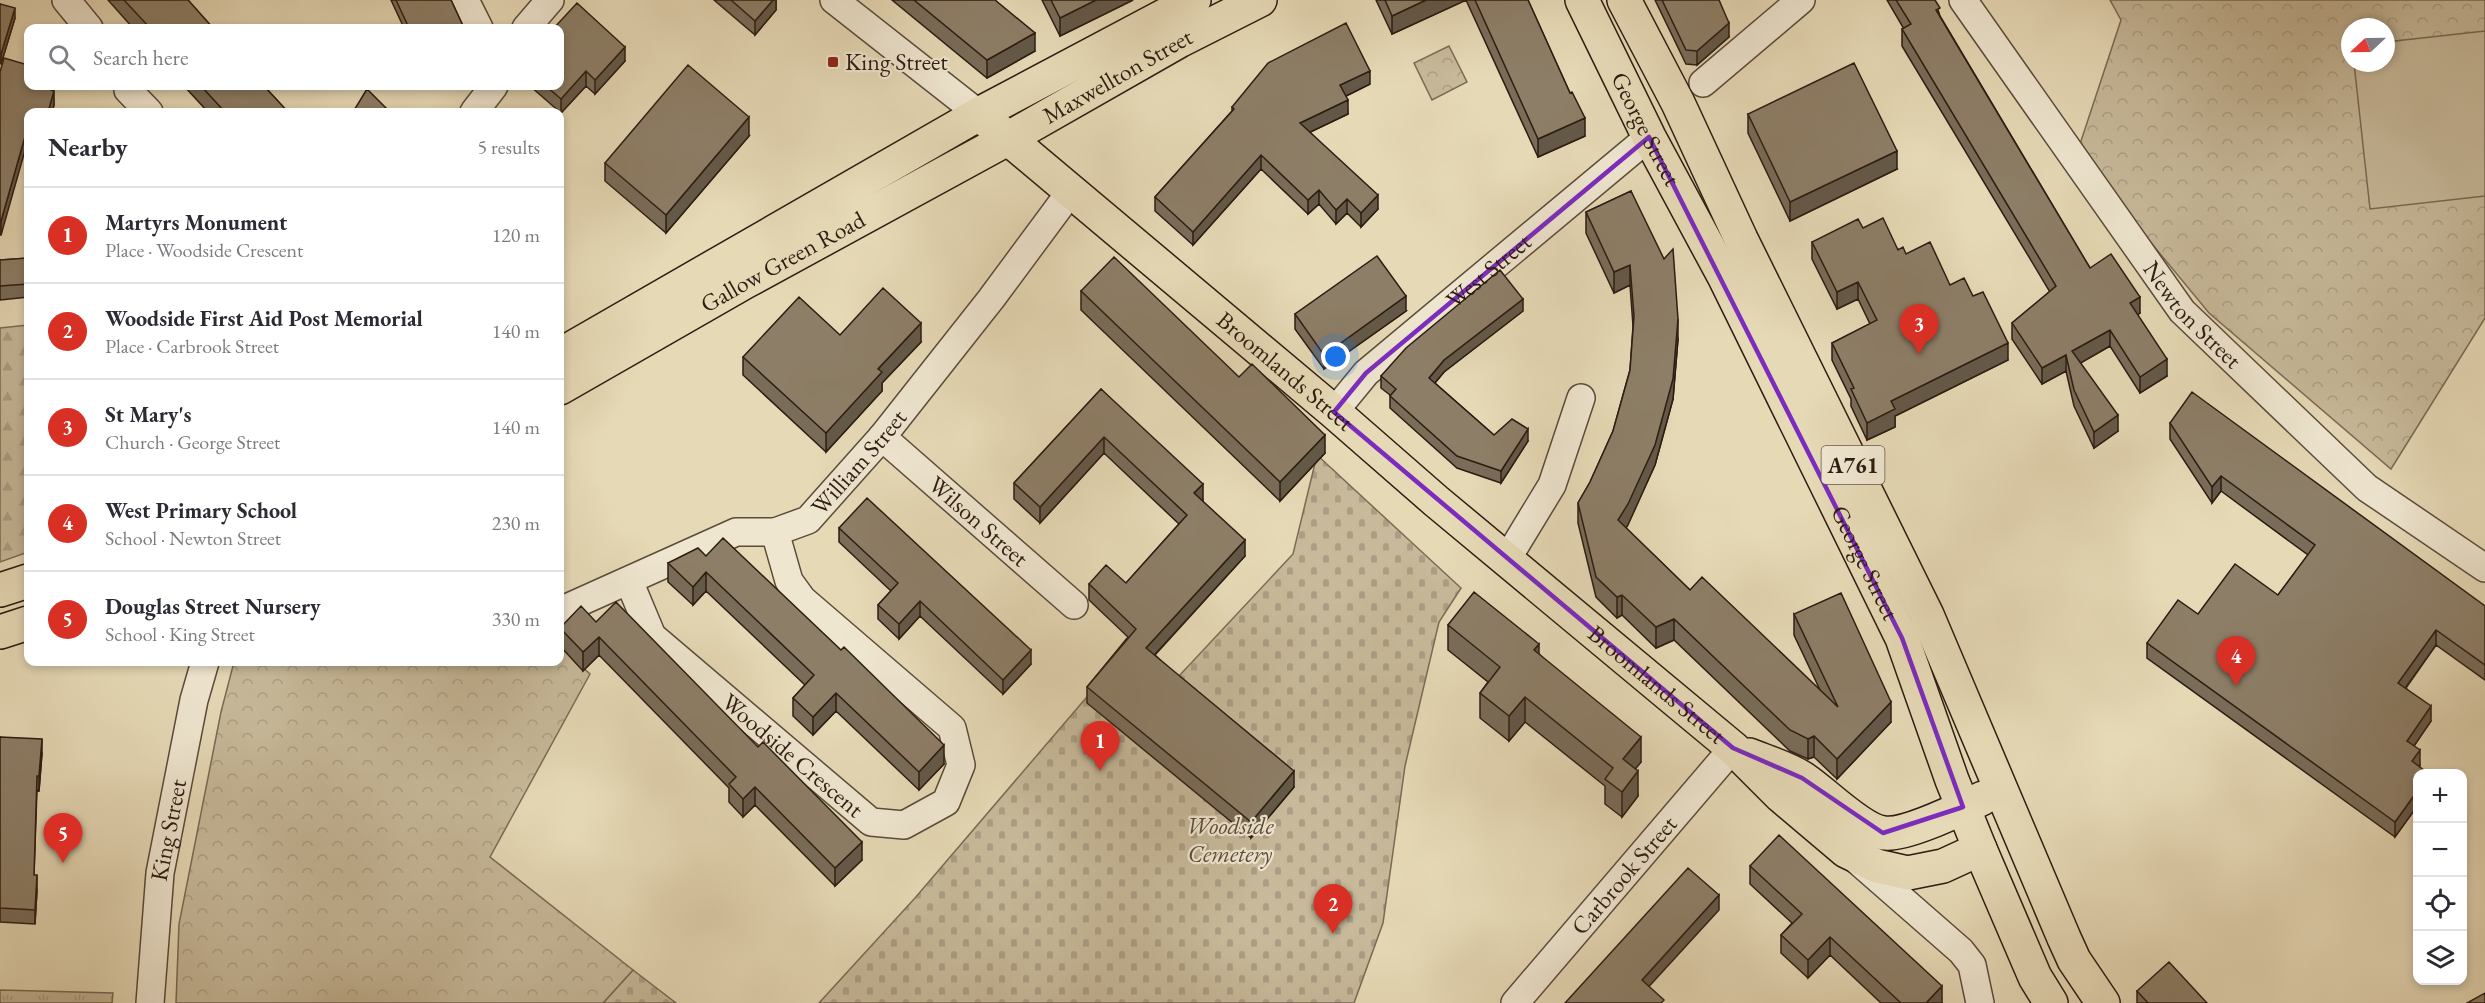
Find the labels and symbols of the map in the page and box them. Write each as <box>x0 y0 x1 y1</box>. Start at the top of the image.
north arrow <box>2341 18 2395 72</box>
street label: Maxwellton Street <box>1037 21 1198 131</box>
place label: King Street <box>845 46 948 77</box>
marker: King Street <box>826 55 840 69</box>
street label: George Street <box>1605 67 1689 192</box>
street label: Gallow Green Road <box>695 203 871 319</box>
street label: West Street <box>1439 226 1538 315</box>
street label: Newton Street <box>2137 255 2249 375</box>
street label: Broomlands Street <box>1211 304 1361 438</box>
pin: 3 <box>1900 304 1938 354</box>
your location <box>1321 342 1350 371</box>
street label: William Street <box>804 402 913 521</box>
road number: A761 <box>1822 446 1884 484</box>
street label: Wilson Street <box>922 469 1036 573</box>
street label: George Street <box>1824 500 1907 625</box>
street label: Broomlands Street <box>1582 618 1733 751</box>
pin: 4 <box>2216 636 2256 686</box>
street label: Woodside Crescent <box>716 686 871 824</box>
pin: 1 <box>1080 722 1120 771</box>
street label: King Street <box>143 776 193 884</box>
street label: Carbrook Street <box>1564 809 1684 941</box>
park label: Woodside Cemetery <box>1186 810 1274 869</box>
pin: 5 <box>44 814 82 863</box>
pin: 2 <box>1314 884 1352 934</box>

